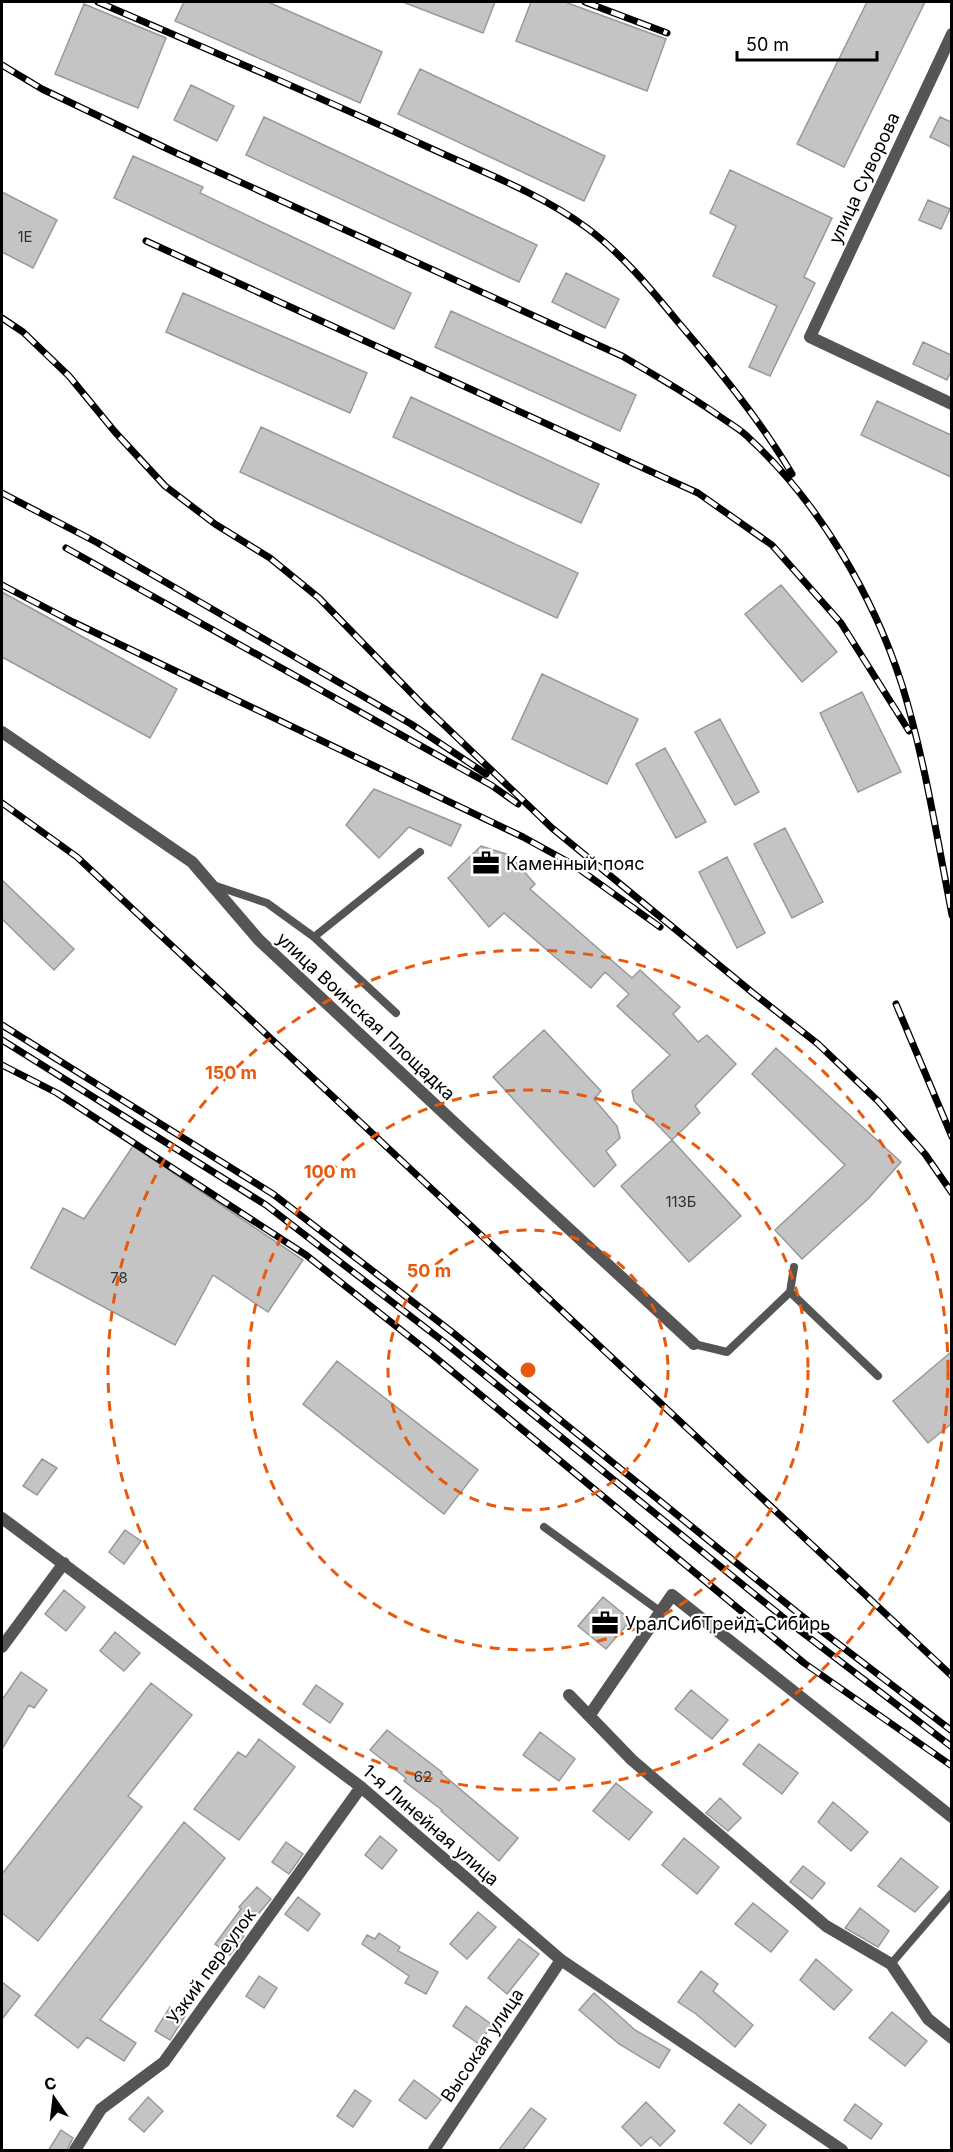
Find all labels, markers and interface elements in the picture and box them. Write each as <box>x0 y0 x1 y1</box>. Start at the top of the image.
scale bar <box>737 24 876 62</box>
text: 50 m <box>746 34 789 55</box>
street label: улица Суворова <box>824 109 904 247</box>
house number: 1Е <box>17 227 33 246</box>
office icon: Каменный пояс <box>471 848 501 878</box>
place label: Каменный пояс <box>506 853 644 874</box>
street label: улица Воинская Площадка <box>272 928 460 1104</box>
text: 150 m <box>205 1062 257 1083</box>
text: 100 m <box>304 1161 356 1182</box>
house number: 113Б <box>665 1192 697 1211</box>
text: 50 m <box>407 1260 451 1281</box>
house number: 78 <box>110 1268 128 1287</box>
centre of rings <box>518 1360 538 1380</box>
office icon: УралСибТрейд-Сибирь <box>590 1608 620 1638</box>
place label: УралСибТрейд-Сибирь <box>625 1613 830 1634</box>
street label: 1-я Линейная улица <box>359 1760 503 1890</box>
house number: 62 <box>414 1767 432 1786</box>
street label: Узкий переулок <box>162 1904 260 2028</box>
street label: Высокая улица <box>436 1984 528 2106</box>
north arrow <box>24 2068 84 2128</box>
text: С <box>42 2072 59 2095</box>

